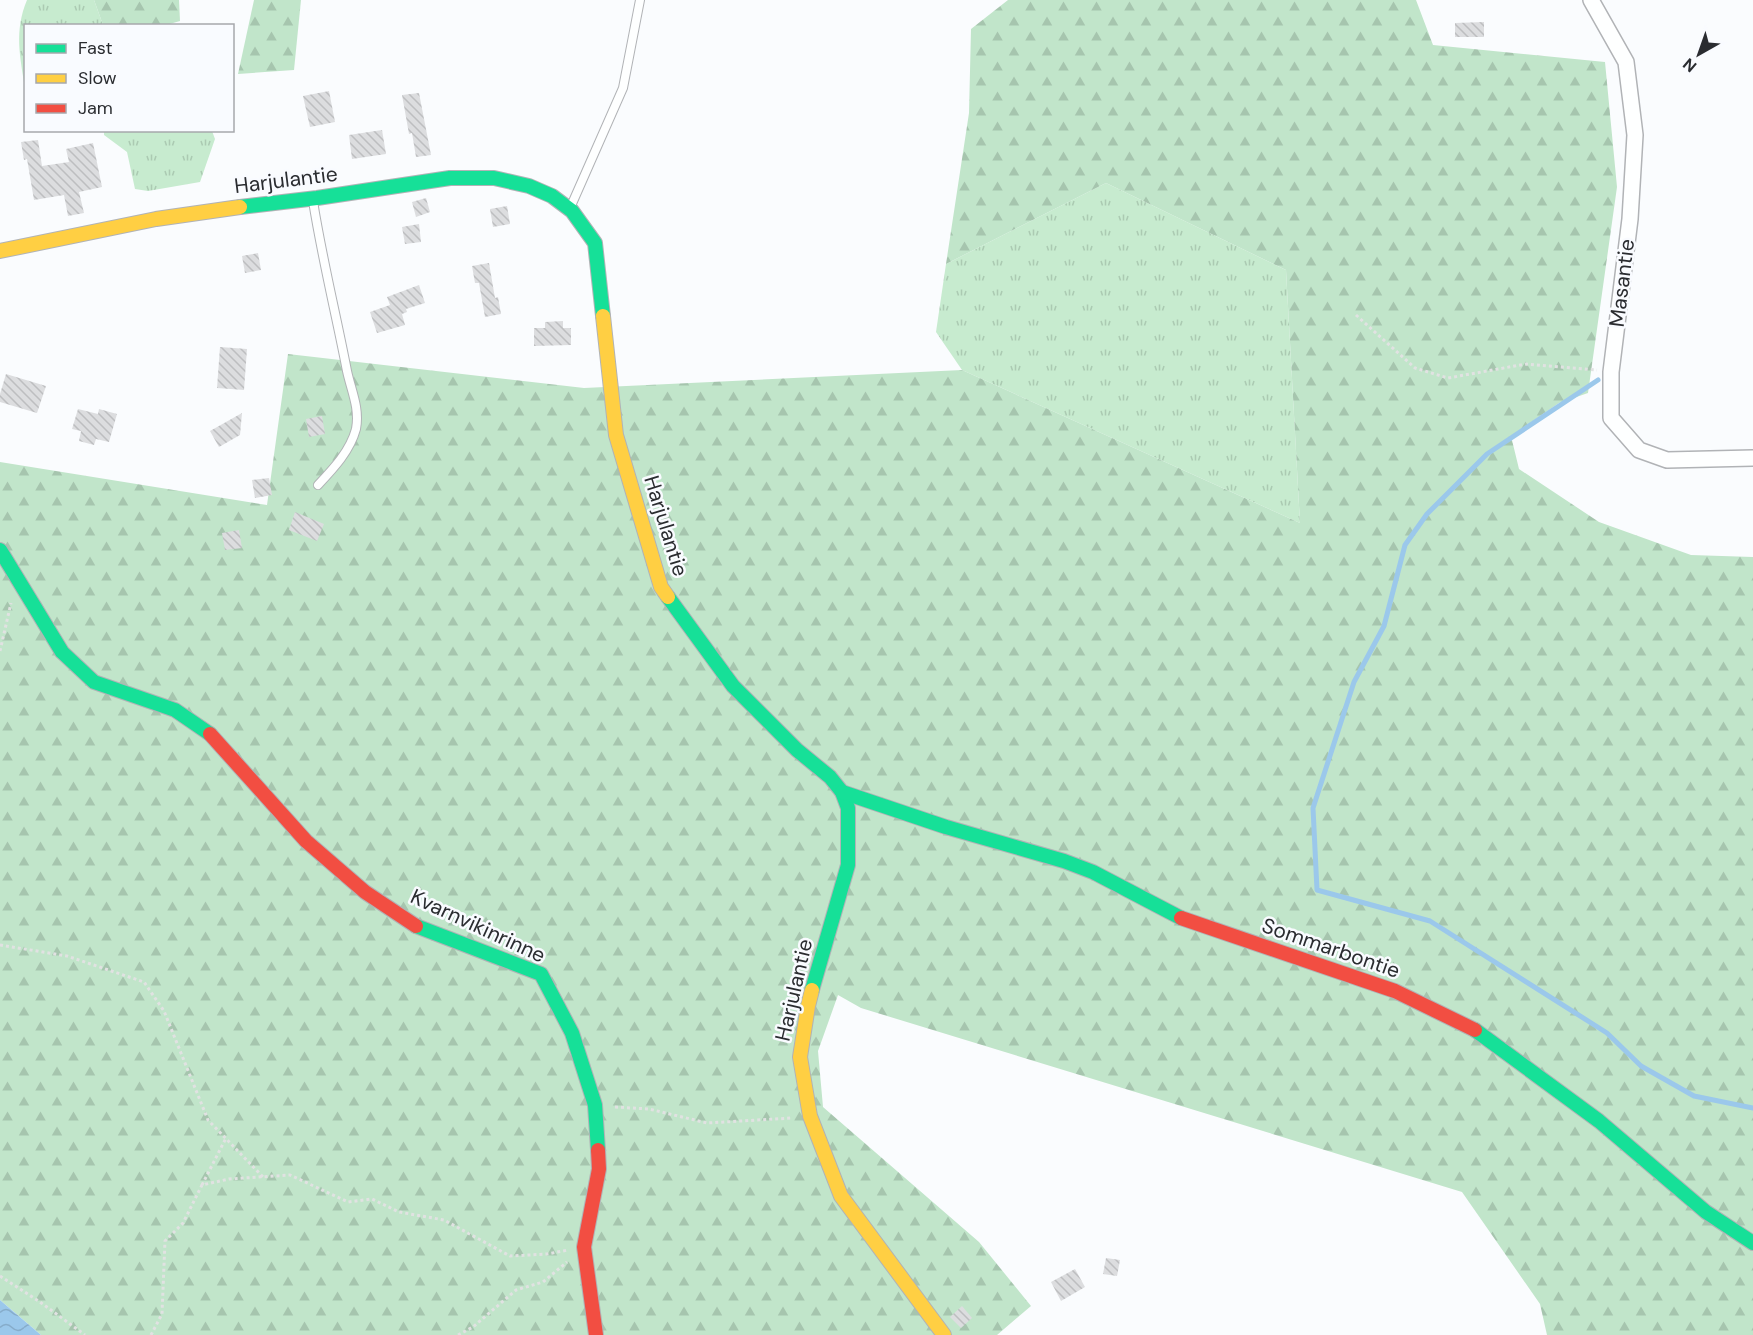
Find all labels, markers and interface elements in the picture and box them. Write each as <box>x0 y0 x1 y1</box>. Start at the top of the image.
legend <box>24 24 234 132</box>
north arrow <box>1669 24 1729 84</box>
text: Fast <box>78 36 113 60</box>
text: N <box>1678 53 1701 77</box>
text: Slow <box>78 66 117 90</box>
text: Jam <box>78 96 113 120</box>
street label: Harjulantie <box>233 160 339 200</box>
street label: Masantie <box>1603 237 1641 329</box>
street label: Harjulantie <box>637 472 695 580</box>
street label: Kvarnvikinrinne <box>406 882 550 970</box>
street label: Sommarbontie <box>1258 911 1404 985</box>
street label: Harjulantie <box>769 936 819 1044</box>

